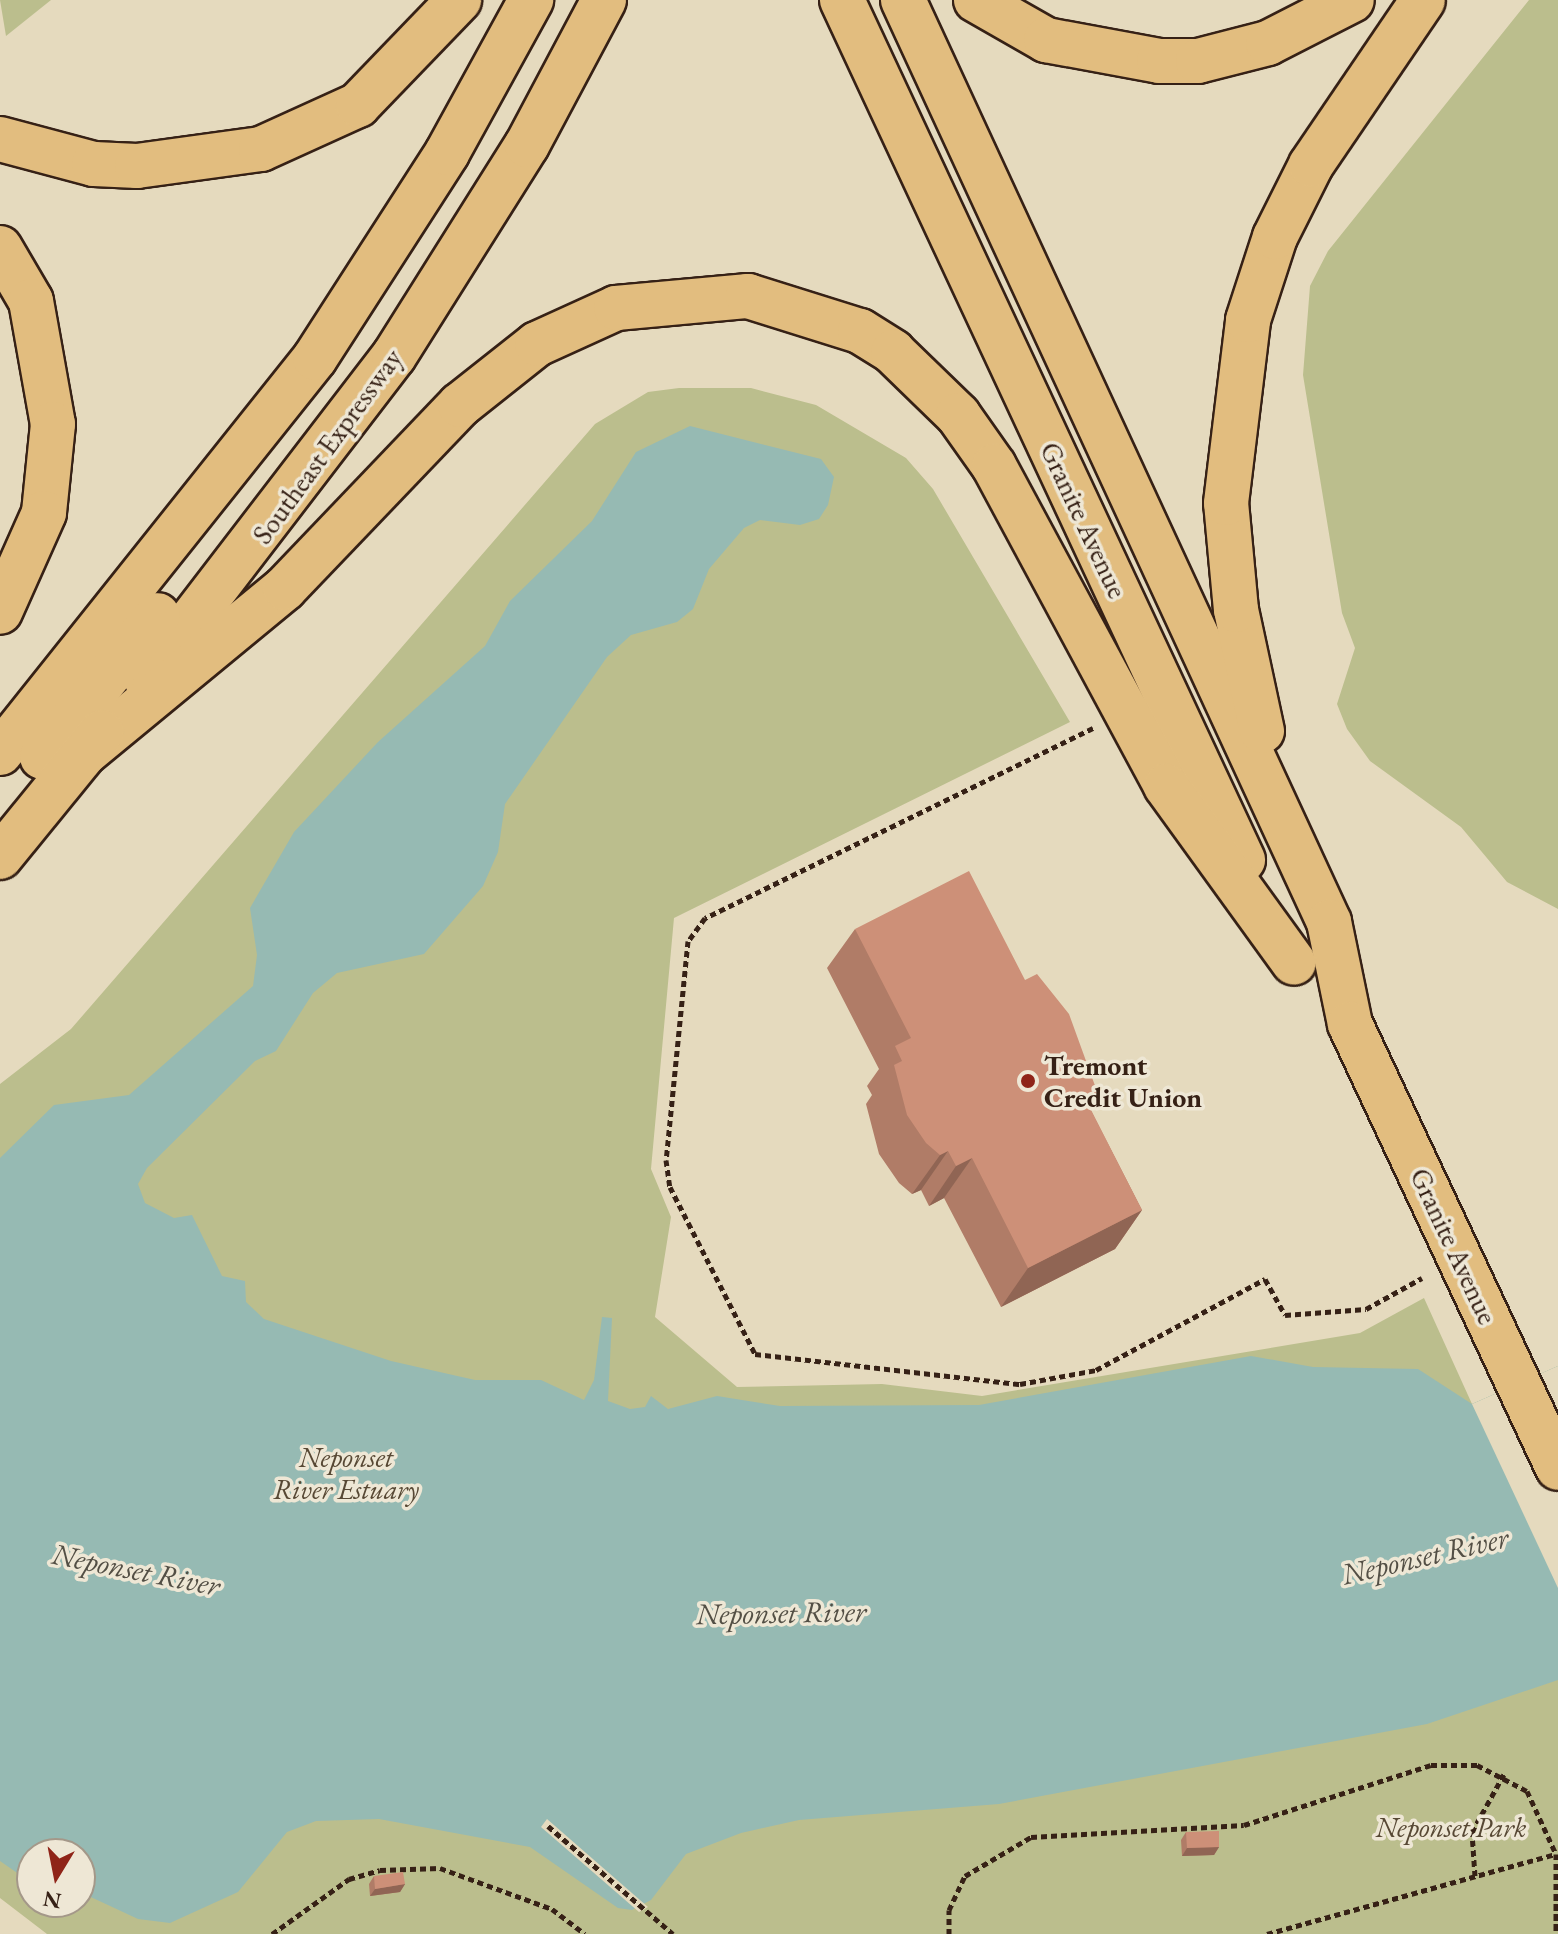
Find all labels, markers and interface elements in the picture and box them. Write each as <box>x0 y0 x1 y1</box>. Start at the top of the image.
street label: Southeast Expressway <box>245 342 409 550</box>
street label: Granite Avenue <box>1033 437 1135 603</box>
place label: Tremont Credit Union <box>1044 1048 1202 1114</box>
marker: Tremont Credit Union <box>1019 1072 1037 1090</box>
street label: Granite Avenue <box>1403 1163 1505 1329</box>
park label: Neponset River Estuary <box>273 1440 419 1506</box>
water label: Neponset River <box>1338 1519 1512 1593</box>
water label: Neponset River <box>49 1536 223 1604</box>
water label: Neponset River <box>696 1594 866 1632</box>
park label: Neponset Park <box>1375 1810 1527 1844</box>
north arrow <box>16 1838 96 1918</box>
text: N <box>41 1884 63 1916</box>

